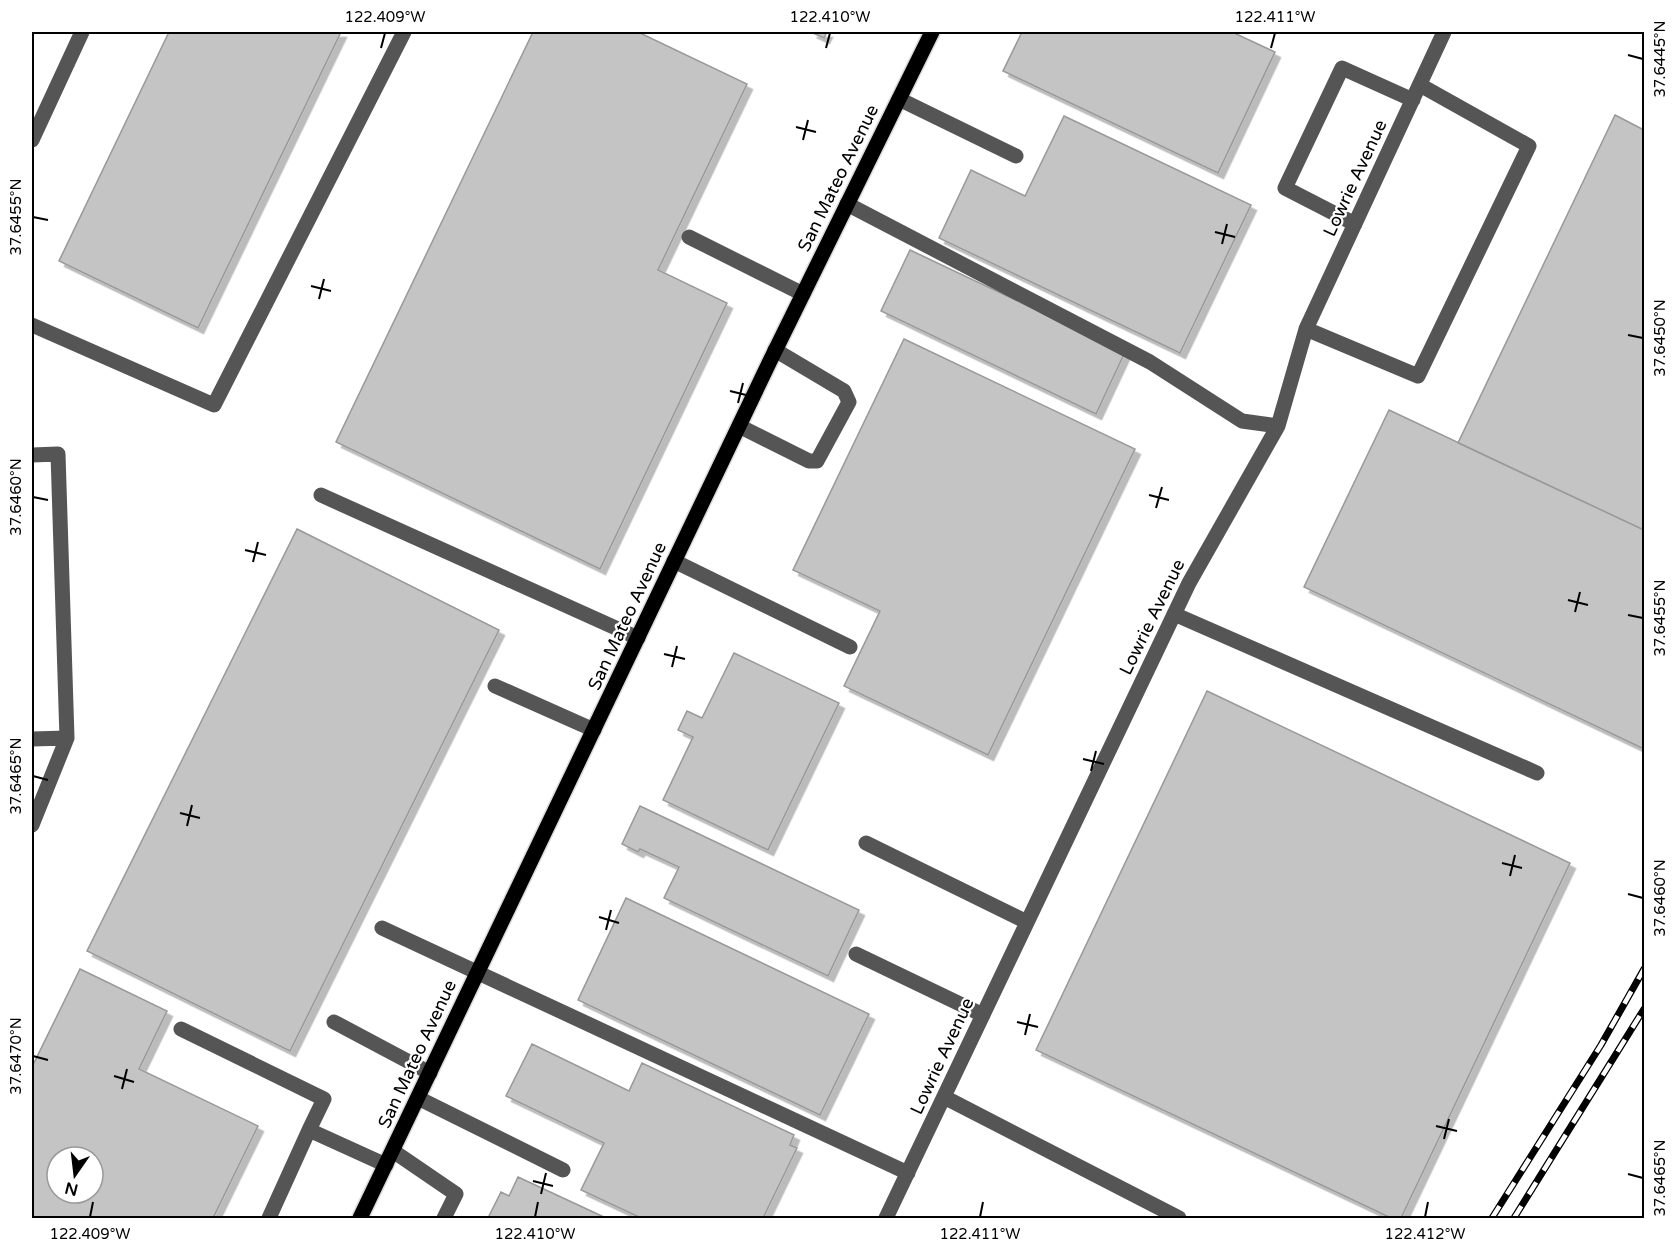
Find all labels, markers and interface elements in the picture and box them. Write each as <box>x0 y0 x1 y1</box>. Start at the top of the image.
text: 122.409°W <box>345 8 425 26</box>
text: 122.410°W <box>790 8 870 26</box>
text: 122.411°W <box>1235 8 1315 26</box>
text: 37.6445°N <box>1651 20 1669 98</box>
street label: San Mateo Avenue <box>793 101 883 255</box>
street label: Lowrie Avenue <box>1318 116 1392 240</box>
text: 37.6455°N <box>7 178 25 256</box>
text: 37.6450°N <box>1651 299 1669 377</box>
text: 37.6460°N <box>7 458 25 536</box>
street label: San Mateo Avenue <box>583 538 671 694</box>
street label: Lowrie Avenue <box>1114 556 1190 678</box>
text: 37.6455°N <box>1651 579 1669 657</box>
text: 37.6465°N <box>7 737 25 815</box>
text: 37.6460°N <box>1651 859 1669 937</box>
street label: San Mateo Avenue <box>373 976 461 1132</box>
street label: Lowrie Avenue <box>905 994 979 1118</box>
text: 37.6470°N <box>7 1017 25 1095</box>
text: 37.6465°N <box>1651 1139 1669 1217</box>
north arrow <box>45 1145 105 1205</box>
text: N <box>63 1177 80 1200</box>
text: 122.409°W <box>50 1225 130 1243</box>
text: 122.410°W <box>495 1225 575 1243</box>
text: 122.411°W <box>940 1225 1020 1243</box>
text: 122.412°W <box>1385 1225 1465 1243</box>

